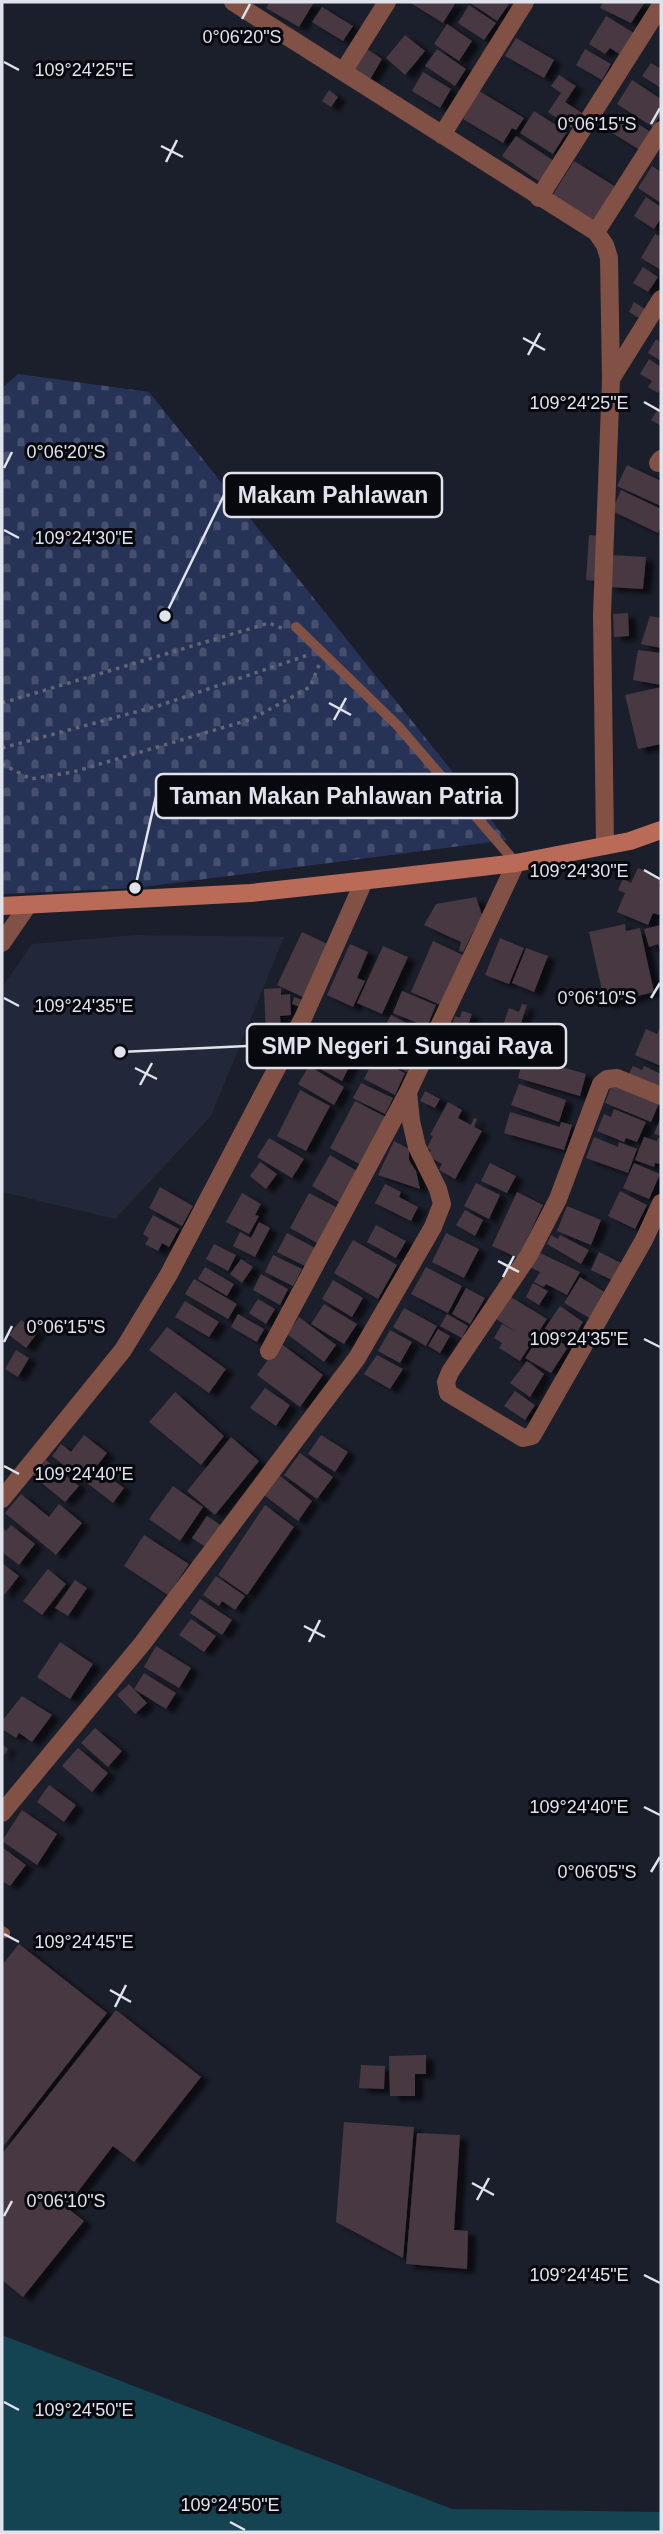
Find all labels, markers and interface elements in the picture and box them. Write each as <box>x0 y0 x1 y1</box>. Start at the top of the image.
text: 0°06'20"S <box>202 27 282 47</box>
text: 109°24'25"E <box>34 60 134 80</box>
text: 0°06'15"S <box>557 114 637 134</box>
text: 109°24'25"E <box>529 393 629 413</box>
text: 0°06'20"S <box>26 442 106 462</box>
callout: Makam Pahlawan <box>224 473 442 517</box>
text: Makam Pahlawan <box>238 482 428 508</box>
text: 109°24'30"E <box>34 528 134 548</box>
callout: Taman Makan Pahlawan Patria <box>156 774 517 818</box>
text: Taman Makan Pahlawan Patria <box>169 783 503 809</box>
text: 109°24'30"E <box>529 861 629 881</box>
text: 0°06'10"S <box>557 988 637 1008</box>
text: 109°24'35"E <box>34 996 134 1016</box>
callout: SMP Negeri 1 Sungai Raya <box>247 1024 566 1068</box>
text: SMP Negeri 1 Sungai Raya <box>261 1033 553 1059</box>
text: 0°06'15"S <box>26 1317 106 1337</box>
text: 109°24'35"E <box>529 1329 629 1349</box>
text: 109°24'40"E <box>34 1464 134 1484</box>
text: 109°24'40"E <box>529 1797 629 1817</box>
text: 0°06'05"S <box>557 1862 637 1882</box>
text: 109°24'45"E <box>34 1932 134 1952</box>
text: 0°06'10"S <box>26 2191 106 2211</box>
text: 109°24'45"E <box>529 2265 629 2285</box>
text: 109°24'50"E <box>34 2400 134 2420</box>
text: 109°24'50"E <box>180 2495 280 2515</box>

